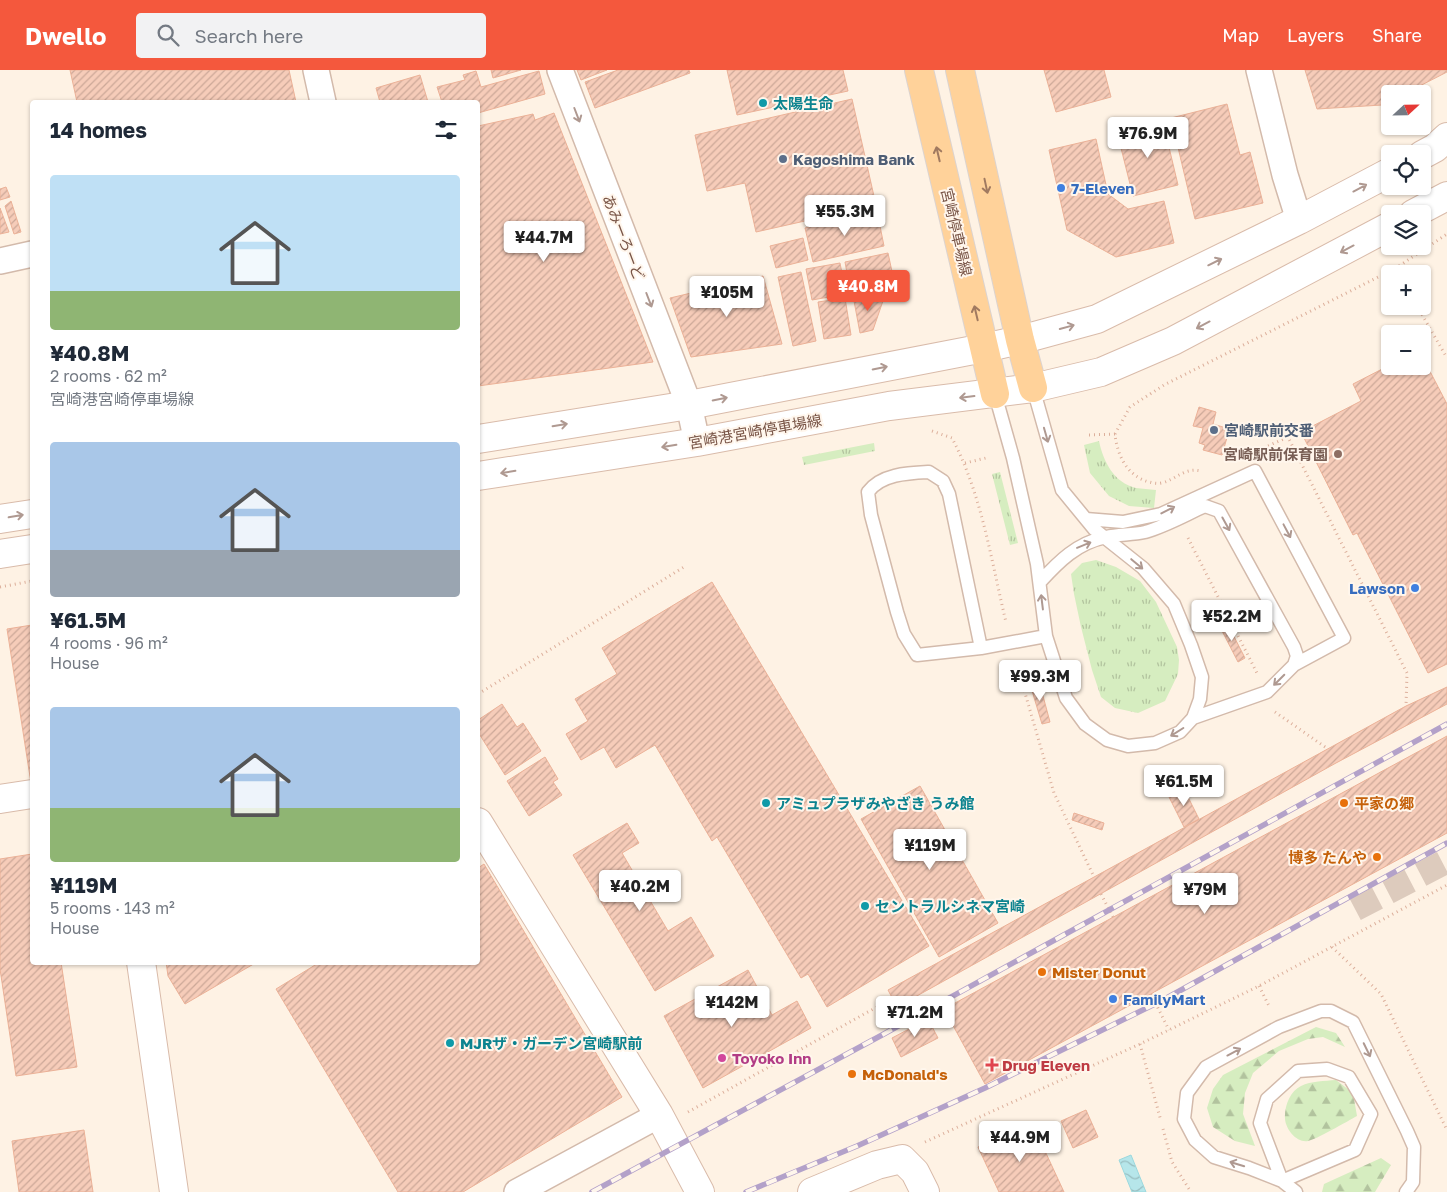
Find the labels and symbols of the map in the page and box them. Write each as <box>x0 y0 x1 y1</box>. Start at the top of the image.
north arrow <box>1381 85 1431 135</box>
place label: 太陽生命 <box>773 94 834 112</box>
marker: 太陽生命 <box>757 97 769 109</box>
one-way arrow <box>574 108 583 123</box>
pin: ¥76.9M <box>1107 116 1189 159</box>
one-way arrow <box>933 147 942 163</box>
place label: Kagoshima Bank <box>793 150 915 168</box>
marker: Kagoshima Bank <box>777 153 789 165</box>
one-way arrow <box>981 177 991 193</box>
place label: 7-Eleven <box>1071 179 1134 197</box>
marker: 7-Eleven <box>1055 182 1067 194</box>
one-way arrow <box>1352 183 1367 192</box>
street label: 宮崎停車場線 <box>938 186 976 278</box>
street label: あみーろーど <box>599 192 649 282</box>
pin: ¥55.3M <box>804 194 886 237</box>
pin: ¥44.7M <box>503 220 585 263</box>
one-way arrow <box>1340 245 1355 254</box>
one-way arrow <box>1207 256 1222 266</box>
pin: ¥40.8M <box>827 270 909 312</box>
pin: ¥105M <box>692 276 762 318</box>
one-way arrow <box>644 292 654 307</box>
one-way arrow <box>971 305 980 321</box>
one-way arrow <box>1196 320 1211 330</box>
one-way arrow <box>1058 322 1074 332</box>
one-way arrow <box>872 363 888 372</box>
one-way arrow <box>959 392 975 402</box>
one-way arrow <box>712 393 728 403</box>
street label: 宮崎港宮崎停車場線 <box>687 410 823 452</box>
one-way arrow <box>552 420 568 430</box>
place label: 宮崎駅前交番 <box>1224 421 1314 439</box>
marker: 宮崎駅前交番 <box>1208 424 1220 436</box>
one-way arrow <box>1042 427 1051 443</box>
one-way arrow <box>661 441 677 451</box>
place label: 宮崎駅前保育園 <box>1223 445 1328 463</box>
marker: 宮崎駅前保育園 <box>1332 448 1344 460</box>
one-way arrow <box>501 467 517 477</box>
one-way arrow <box>1160 505 1175 514</box>
one-way arrow <box>8 511 24 521</box>
one-way arrow <box>1222 517 1232 531</box>
one-way arrow <box>1282 523 1292 537</box>
one-way arrow <box>1076 540 1091 549</box>
one-way arrow <box>1130 558 1143 569</box>
place label: Lawson <box>1349 579 1405 597</box>
marker: Lawson <box>1409 582 1421 594</box>
one-way arrow <box>1037 594 1047 610</box>
pin: ¥52.2M <box>1191 600 1273 642</box>
pin: ¥99.3M <box>999 660 1081 702</box>
one-way arrow <box>1273 674 1285 686</box>
one-way arrow <box>1170 727 1184 737</box>
pin: ¥61.5M <box>1143 764 1225 807</box>
place label: アミュプラザみやざき うみ館 <box>776 794 974 812</box>
place label: 平家の郷 <box>1354 794 1414 812</box>
marker: アミュプラザみやざき うみ館 <box>760 797 772 809</box>
marker: 平家の郷 <box>1338 797 1350 809</box>
pin: ¥119M <box>895 828 965 871</box>
place label: 博多 たんや <box>1288 848 1367 866</box>
marker: 博多 たんや <box>1371 851 1383 863</box>
pin: ¥40.2M <box>599 870 681 912</box>
pin: ¥79M <box>1175 872 1235 915</box>
place label: セントラルシネマ宮崎 <box>875 897 1025 915</box>
marker: セントラルシネマ宮崎 <box>859 900 871 912</box>
place label: Mister Donut <box>1052 963 1146 981</box>
marker: Mister Donut <box>1036 966 1048 978</box>
pin: ¥142M <box>697 986 767 1028</box>
place label: FamilyMart <box>1123 990 1205 1008</box>
marker: FamilyMart <box>1107 993 1119 1005</box>
pin: ¥71.2M <box>874 996 956 1038</box>
place label: MJRザ・ガーデン宮崎駅前 <box>460 1034 642 1052</box>
marker: MJRザ・ガーデン宮崎駅前 <box>444 1037 456 1049</box>
one-way arrow <box>1363 1042 1372 1057</box>
one-way arrow <box>1226 1047 1241 1057</box>
place label: Toyoko Inn <box>732 1049 811 1067</box>
marker: Toyoko Inn <box>716 1052 728 1064</box>
place label: Drug Eleven <box>1002 1056 1090 1074</box>
marker: Drug Eleven <box>986 1059 998 1071</box>
place label: McDonald's <box>862 1065 948 1083</box>
marker: McDonald's <box>846 1068 858 1080</box>
pin: ¥44.9M <box>979 1120 1061 1163</box>
one-way arrow <box>1229 1158 1245 1168</box>

